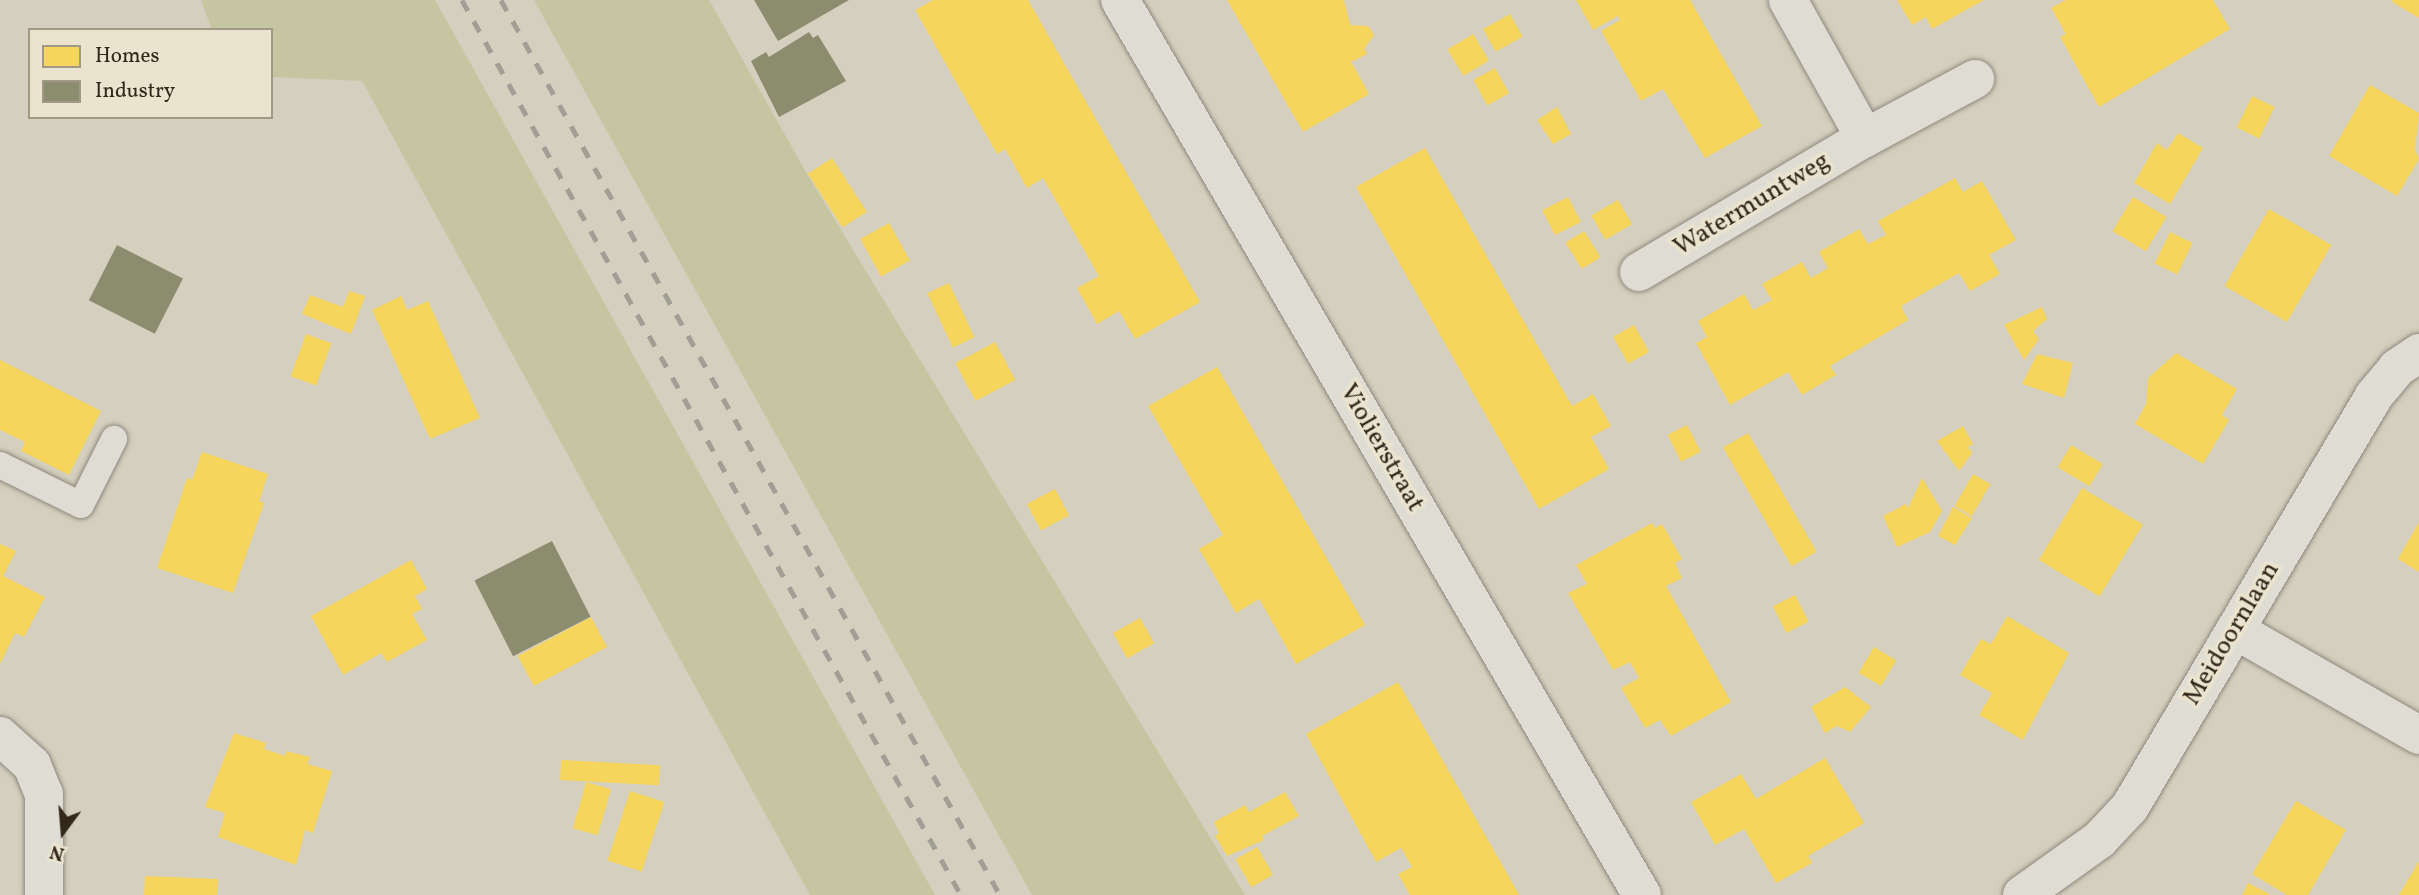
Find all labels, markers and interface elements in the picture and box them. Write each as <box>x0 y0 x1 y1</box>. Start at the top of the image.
legend <box>28 28 273 119</box>
text: Homes <box>95 42 160 71</box>
text: Industry <box>95 77 175 106</box>
street label: Watermuntweg <box>1668 146 1836 264</box>
street label: Violierstraat <box>1332 378 1430 518</box>
street label: Meidoornlaan <box>2177 557 2287 711</box>
north arrow <box>28 797 98 867</box>
text: N <box>47 838 67 867</box>

